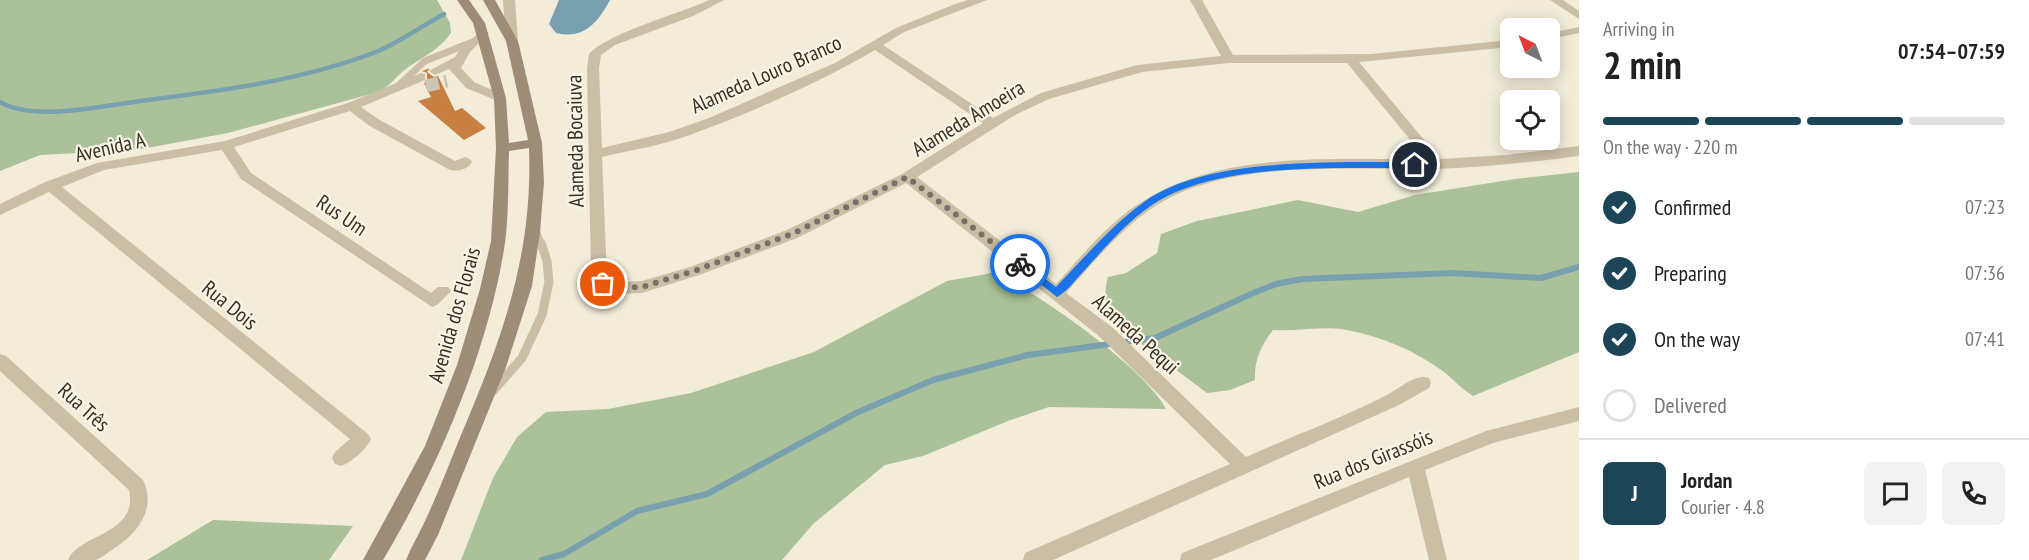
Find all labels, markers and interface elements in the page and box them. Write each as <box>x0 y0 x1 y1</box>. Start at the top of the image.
text: Arriving in <box>1603 16 1675 42</box>
north arrow <box>1500 18 1560 78</box>
map controls <box>1500 18 1560 150</box>
street label: Alameda Louro Branco <box>686 29 846 119</box>
text: 07:54–07:59 <box>1898 37 2005 65</box>
text: 2 min <box>1603 39 1682 90</box>
street label: Alameda Bocaiuva <box>560 74 590 208</box>
street label: Alameda Amoeira <box>907 74 1029 162</box>
button: locate <box>1500 90 1560 150</box>
street label: Avenida A <box>72 126 148 168</box>
text: On the way · 220 m <box>1603 134 1738 160</box>
pin <box>1389 139 1440 190</box>
icon: home <box>1398 148 1431 181</box>
street label: Rus Um <box>312 188 372 242</box>
icon: check <box>1603 191 1636 224</box>
text: Confirmed <box>1654 193 1731 221</box>
text: 07:23 <box>1965 194 2005 220</box>
courier <box>990 234 1050 294</box>
street label: Avenida dos Florais <box>422 244 486 386</box>
icon: bike <box>1004 248 1037 281</box>
icon: check <box>1603 257 1636 290</box>
pin <box>577 258 628 309</box>
text: Preparing <box>1654 259 1727 287</box>
text: 07:36 <box>1965 260 2005 286</box>
icon: bag <box>586 267 619 300</box>
street label: Rua Dois <box>197 274 263 336</box>
street label: Alameda Pequi <box>1087 288 1185 380</box>
icon: check <box>1603 323 1636 356</box>
text: On the way <box>1654 325 1740 353</box>
text: 07:41 <box>1965 326 2005 352</box>
street label: Rua Três <box>52 377 116 437</box>
text: Delivered <box>1654 391 1727 419</box>
street label: Rua dos Girassóis <box>1310 423 1436 495</box>
button: chat <box>1864 462 1927 525</box>
button: phone <box>1942 462 2005 525</box>
text: Jordan <box>1681 466 1732 494</box>
text: J <box>1631 479 1638 507</box>
text: Courier · 4.8 <box>1681 494 1765 520</box>

